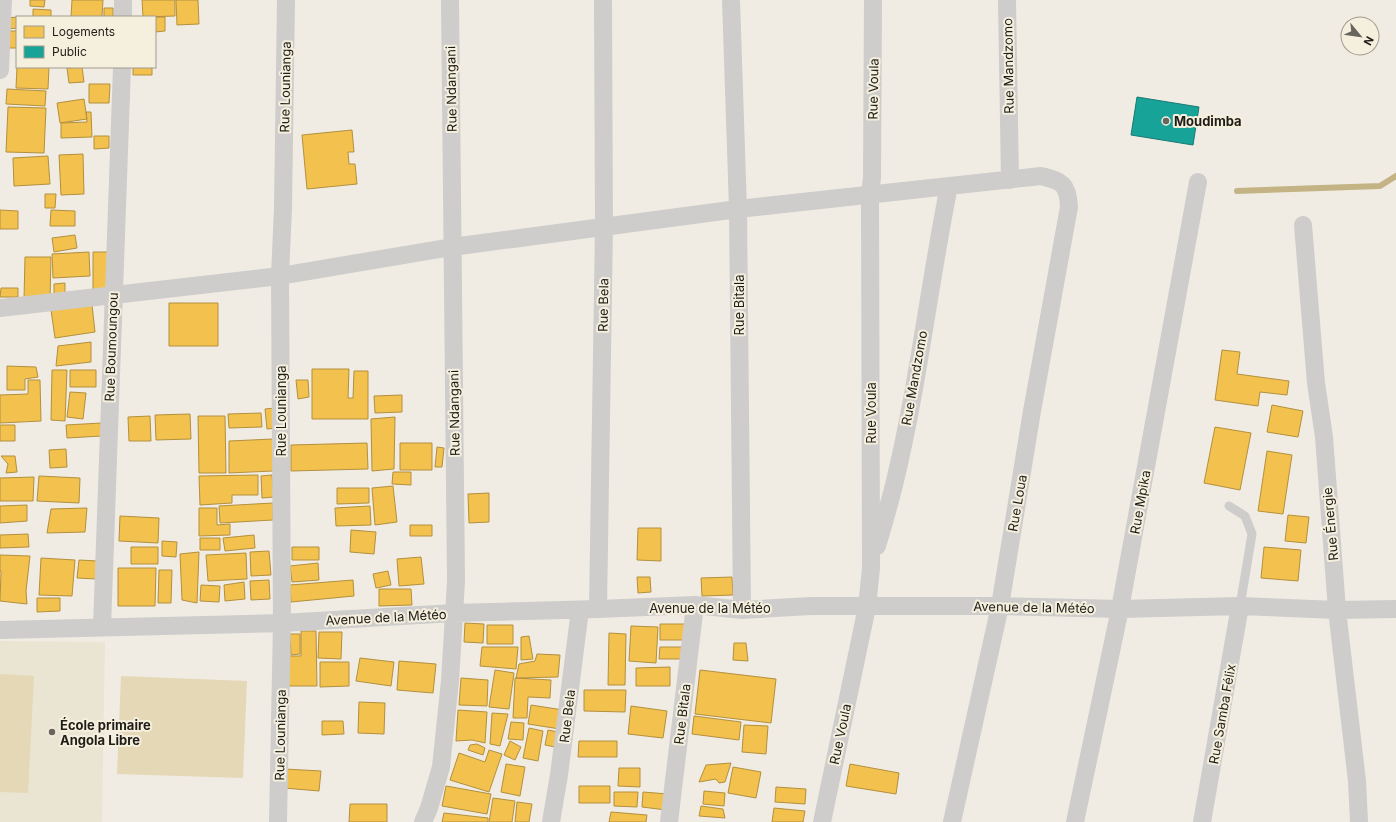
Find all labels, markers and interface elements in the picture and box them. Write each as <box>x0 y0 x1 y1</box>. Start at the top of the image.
legend <box>16 16 156 68</box>
north arrow <box>1340 16 1380 56</box>
street label: Rue Mandzomo <box>999 18 1017 114</box>
text: Logements <box>52 24 115 39</box>
text: N <box>1361 34 1377 48</box>
street label: Rue Lounianga <box>276 41 294 133</box>
text: Public <box>52 44 87 59</box>
street label: Rue Ndangani <box>442 46 460 132</box>
street label: Rue Voula <box>864 58 882 120</box>
place label: Moudimba <box>1174 113 1242 129</box>
marker: Moudimba <box>1161 116 1171 126</box>
street label: Rue Bitala <box>731 274 747 336</box>
street label: Rue Bela <box>595 278 611 332</box>
street label: Rue Boumoungou <box>101 292 121 402</box>
street label: Rue Mandzomo <box>898 329 930 427</box>
street label: Rue Lounianga <box>273 365 289 457</box>
street label: Rue Ndangani <box>445 370 463 456</box>
street label: Rue Voula <box>863 382 879 444</box>
street label: Rue Mpika <box>1127 469 1153 535</box>
street label: Rue Loua <box>1004 473 1030 533</box>
street label: Rue Énergie <box>1319 487 1341 561</box>
street label: Avenue de la Météo <box>973 598 1095 616</box>
street label: Avenue de la Météo <box>649 600 771 616</box>
street label: Avenue de la Météo <box>325 606 447 628</box>
street label: Rue Samba Félix <box>1205 663 1239 765</box>
street label: Rue Bitala <box>670 683 694 745</box>
street label: Rue Bela <box>556 688 578 744</box>
street label: Rue Lounianga <box>271 689 289 781</box>
street label: Rue Voula <box>826 702 854 766</box>
place label: École primaire Angola Libre <box>60 717 151 748</box>
marker: École primaire Angola Libre <box>47 727 57 737</box>

